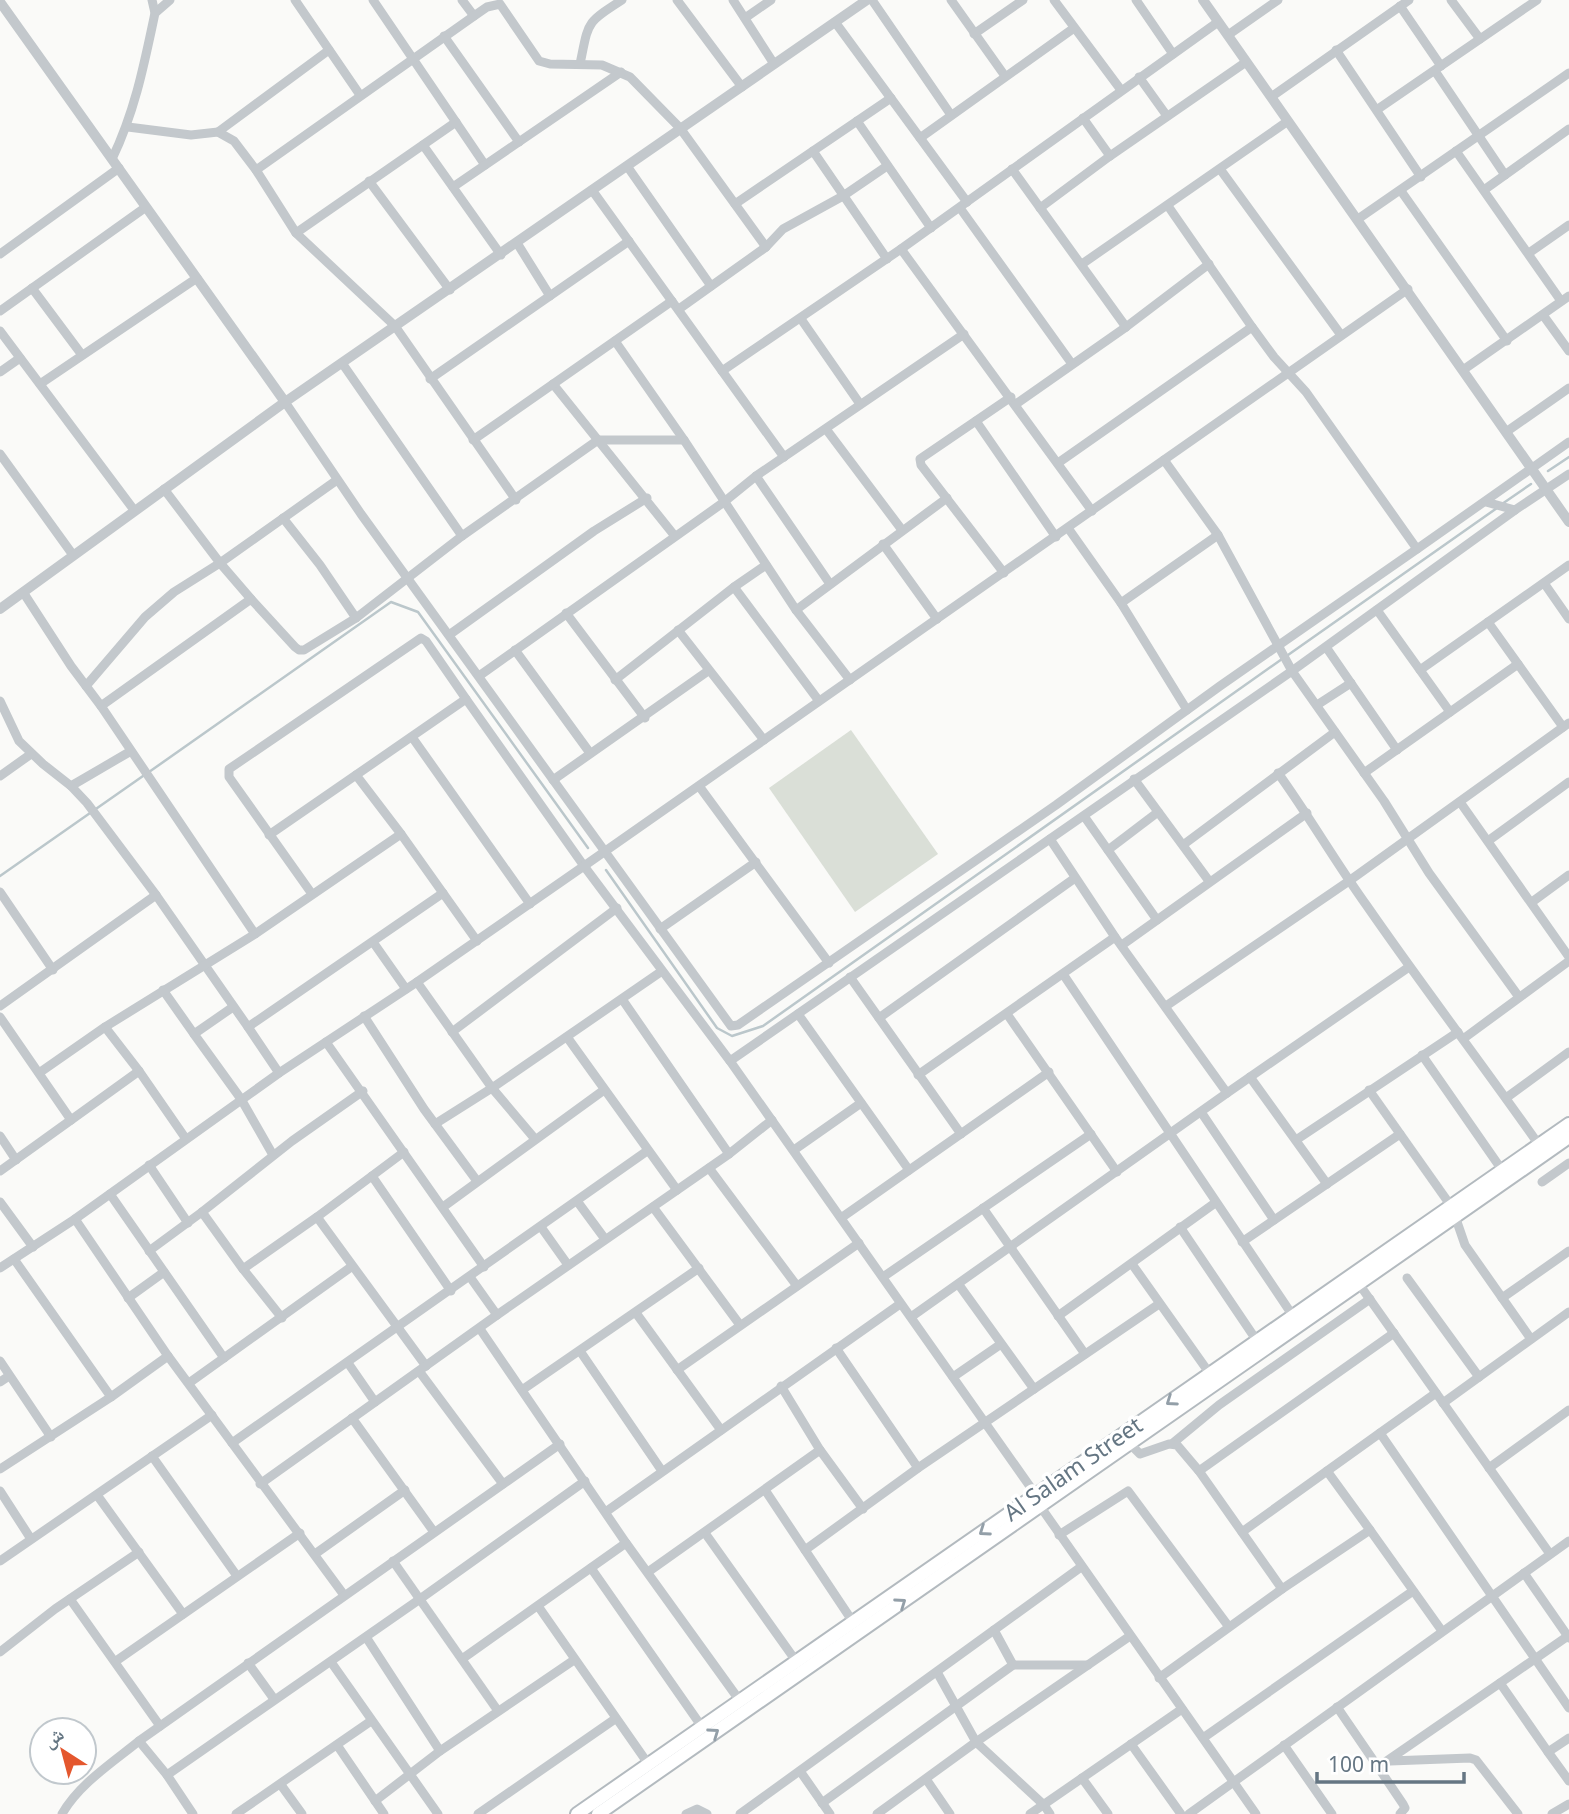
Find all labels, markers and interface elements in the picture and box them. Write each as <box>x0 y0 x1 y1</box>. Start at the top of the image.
one-way arrow <box>1166 1393 1179 1405</box>
street label: Al Salam Street <box>997 1408 1148 1528</box>
one-way arrow <box>979 1523 992 1535</box>
one-way arrow <box>893 1599 906 1611</box>
north arrow <box>28 1716 98 1786</box>
text: ش <box>37 1721 69 1754</box>
one-way arrow <box>706 1729 719 1741</box>
scale bar <box>1317 1741 1464 1785</box>
text: 100 m <box>1328 1750 1389 1778</box>

